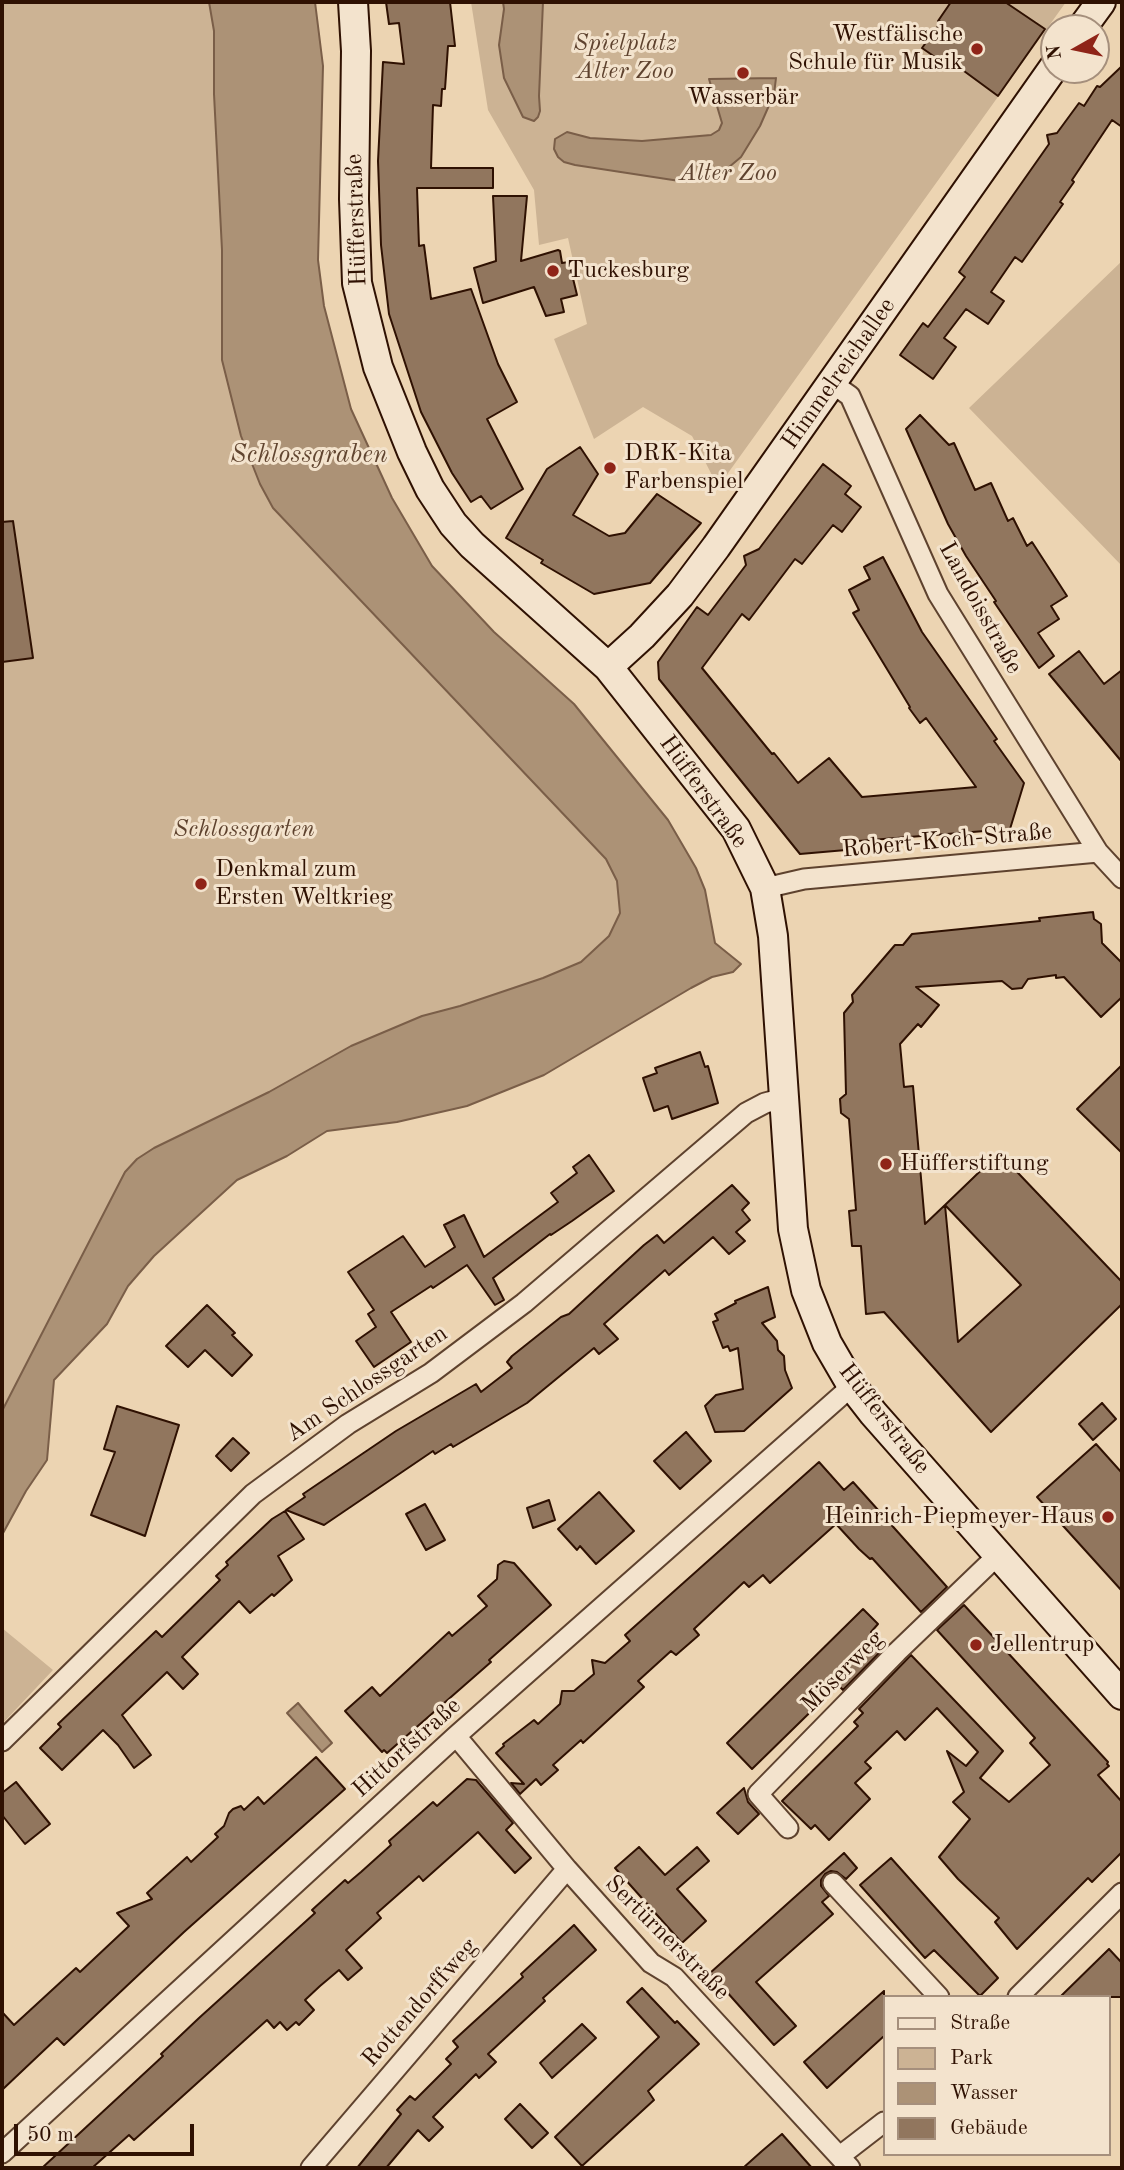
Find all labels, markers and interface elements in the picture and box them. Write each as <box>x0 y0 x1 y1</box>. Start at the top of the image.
north arrow <box>1040 14 1110 84</box>
place label: Westfälische Schule für Musik <box>788 21 963 77</box>
park label: Spielplatz Alter Zoo <box>573 30 677 86</box>
marker: Westfälische Schule für Musik <box>969 41 985 57</box>
text: N <box>1045 43 1066 61</box>
marker: Wasserbär <box>735 65 751 81</box>
place label: Wasserbär <box>687 84 799 112</box>
street label: Hüfferstraße <box>340 153 374 287</box>
park label: Alter Zoo <box>679 160 777 188</box>
place label: Tuckesburg <box>567 257 689 285</box>
marker: Tuckesburg <box>545 263 561 279</box>
street label: Himmelreichallee <box>776 293 902 455</box>
water label: Schlossgraben <box>230 439 388 471</box>
place label: DRK-Kita Farbenspiel <box>624 440 744 496</box>
marker: DRK-Kita Farbenspiel <box>602 460 618 476</box>
street label: Landoisstraße <box>932 537 1028 679</box>
street label: Hüfferstraße <box>652 730 754 854</box>
park label: Schlossgarten <box>173 816 315 844</box>
street label: Robert-Koch-Straße <box>841 817 1053 865</box>
place label: Denkmal zum Ersten Weltkrieg <box>215 856 393 912</box>
marker: Denkmal zum Ersten Weltkrieg <box>193 876 209 892</box>
place label: Hüfferstiftung <box>900 1150 1049 1178</box>
marker: Hüfferstiftung <box>878 1156 894 1172</box>
street label: Am Schlossgarten <box>281 1319 453 1449</box>
street label: Hüfferstraße <box>832 1358 936 1480</box>
place label: Heinrich-Piepmeyer-Haus <box>824 1503 1094 1531</box>
marker: Heinrich-Piepmeyer-Haus <box>1100 1509 1116 1525</box>
street label: Möserweg <box>796 1625 890 1719</box>
place label: Jellentrup <box>990 1631 1094 1659</box>
marker: Jellentrup <box>968 1637 984 1653</box>
street label: Hittorfstraße <box>347 1692 467 1804</box>
street label: Sertürnerstraße <box>599 1870 735 2006</box>
street label: Rottendorffweg <box>356 1933 484 2073</box>
legend <box>883 1995 1110 2156</box>
text: Straße <box>950 2013 1010 2034</box>
text: Park <box>950 2048 993 2069</box>
text: Wasser <box>950 2083 1018 2104</box>
scale bar <box>18 2110 198 2154</box>
text: Gebäude <box>950 2118 1028 2139</box>
text: 50 m <box>27 2125 74 2146</box>

